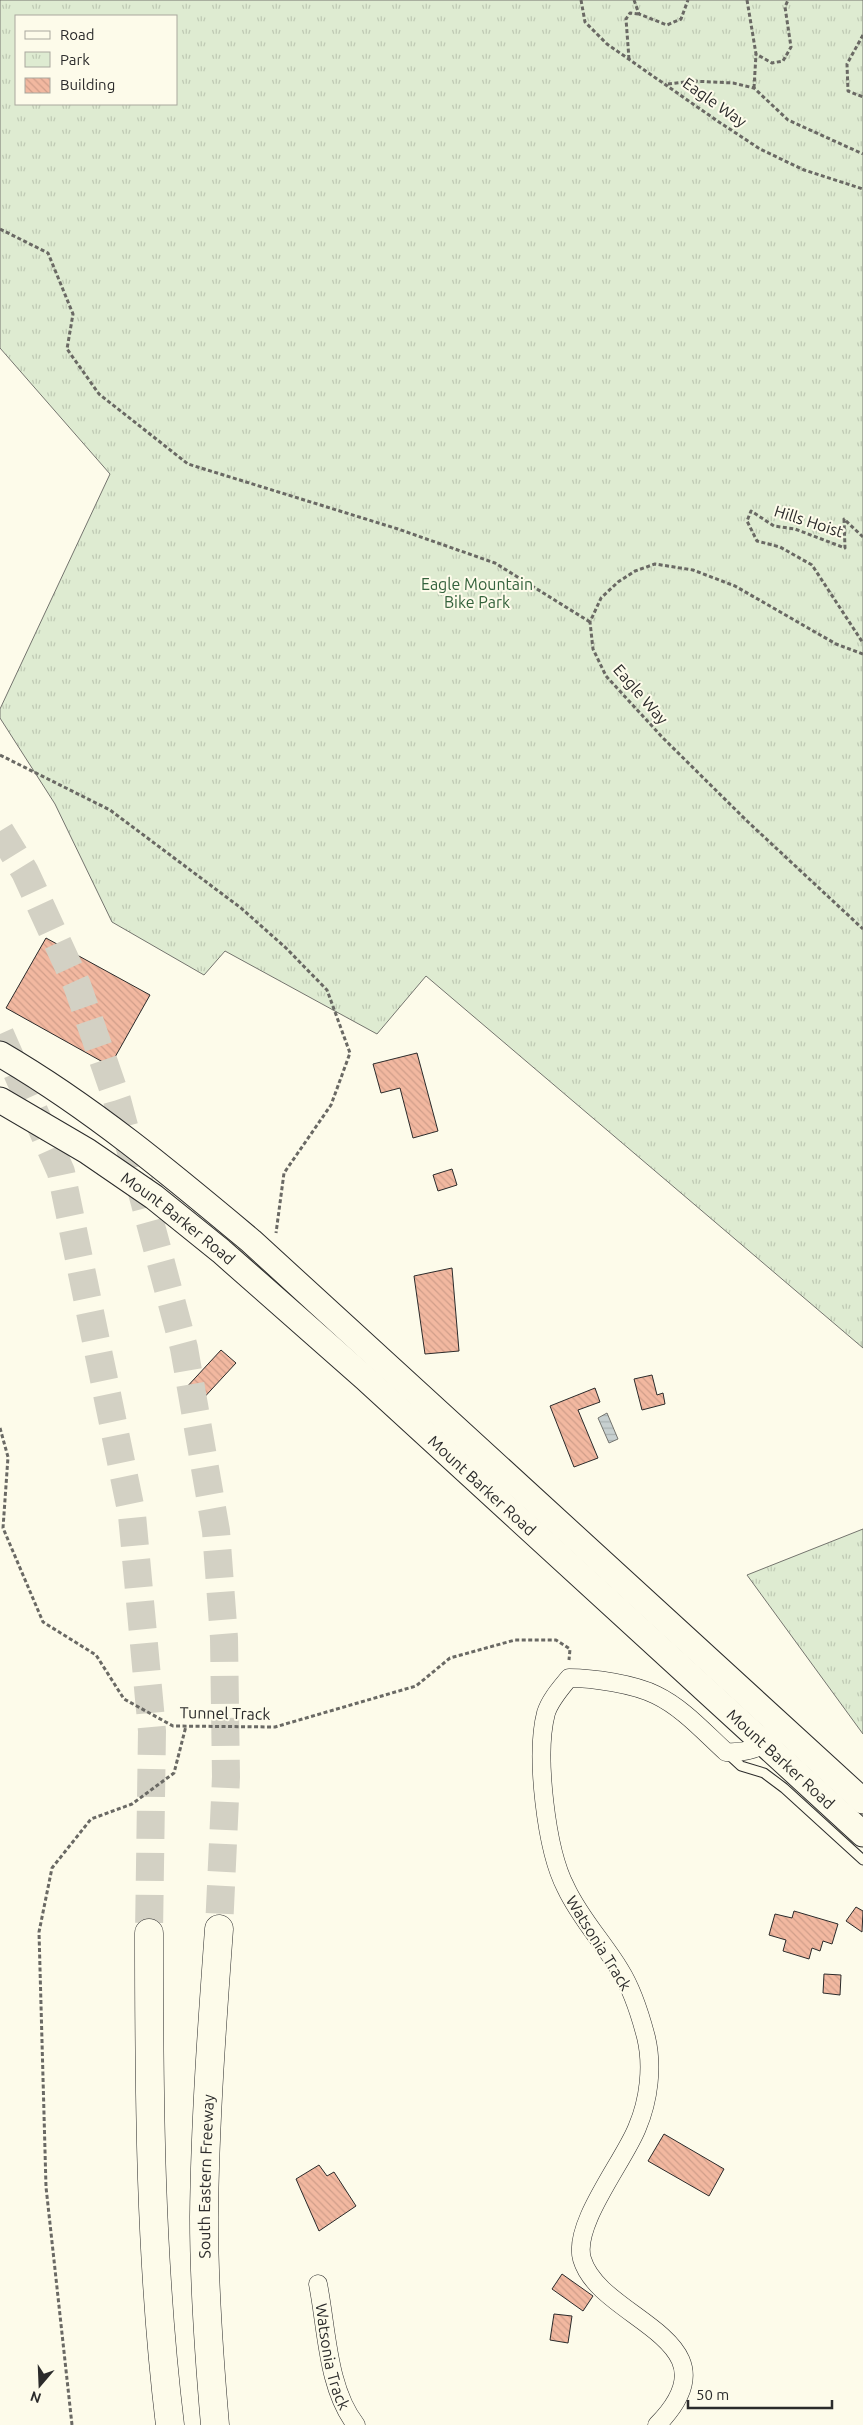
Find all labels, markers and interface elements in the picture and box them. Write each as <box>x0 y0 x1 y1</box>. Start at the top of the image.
legend <box>15 15 178 105</box>
text: Road <box>60 26 95 43</box>
text: Park <box>60 51 90 68</box>
street label: Eagle Way <box>680 74 750 131</box>
text: Building <box>60 76 115 93</box>
street label: Hills Hoist <box>772 501 847 541</box>
park label: Eagle Mountain Bike Park <box>421 575 533 611</box>
street label: Eagle Way <box>610 660 672 728</box>
street label: Mount Barker Road <box>118 1168 239 1268</box>
street label: Mount Barker Road <box>425 1432 540 1539</box>
street label: Tunnel Track <box>179 1703 271 1723</box>
street label: Mount Barker Road <box>723 1705 838 1812</box>
street label: Watsonia Track <box>563 1892 635 1994</box>
street label: South Eastern Freeway <box>195 2093 217 2259</box>
street label: Watsonia Track <box>312 2302 354 2413</box>
north arrow <box>15 2360 65 2410</box>
scale bar <box>688 2378 832 2410</box>
text: 50 m <box>696 2386 729 2403</box>
text: N <box>28 2388 43 2407</box>

